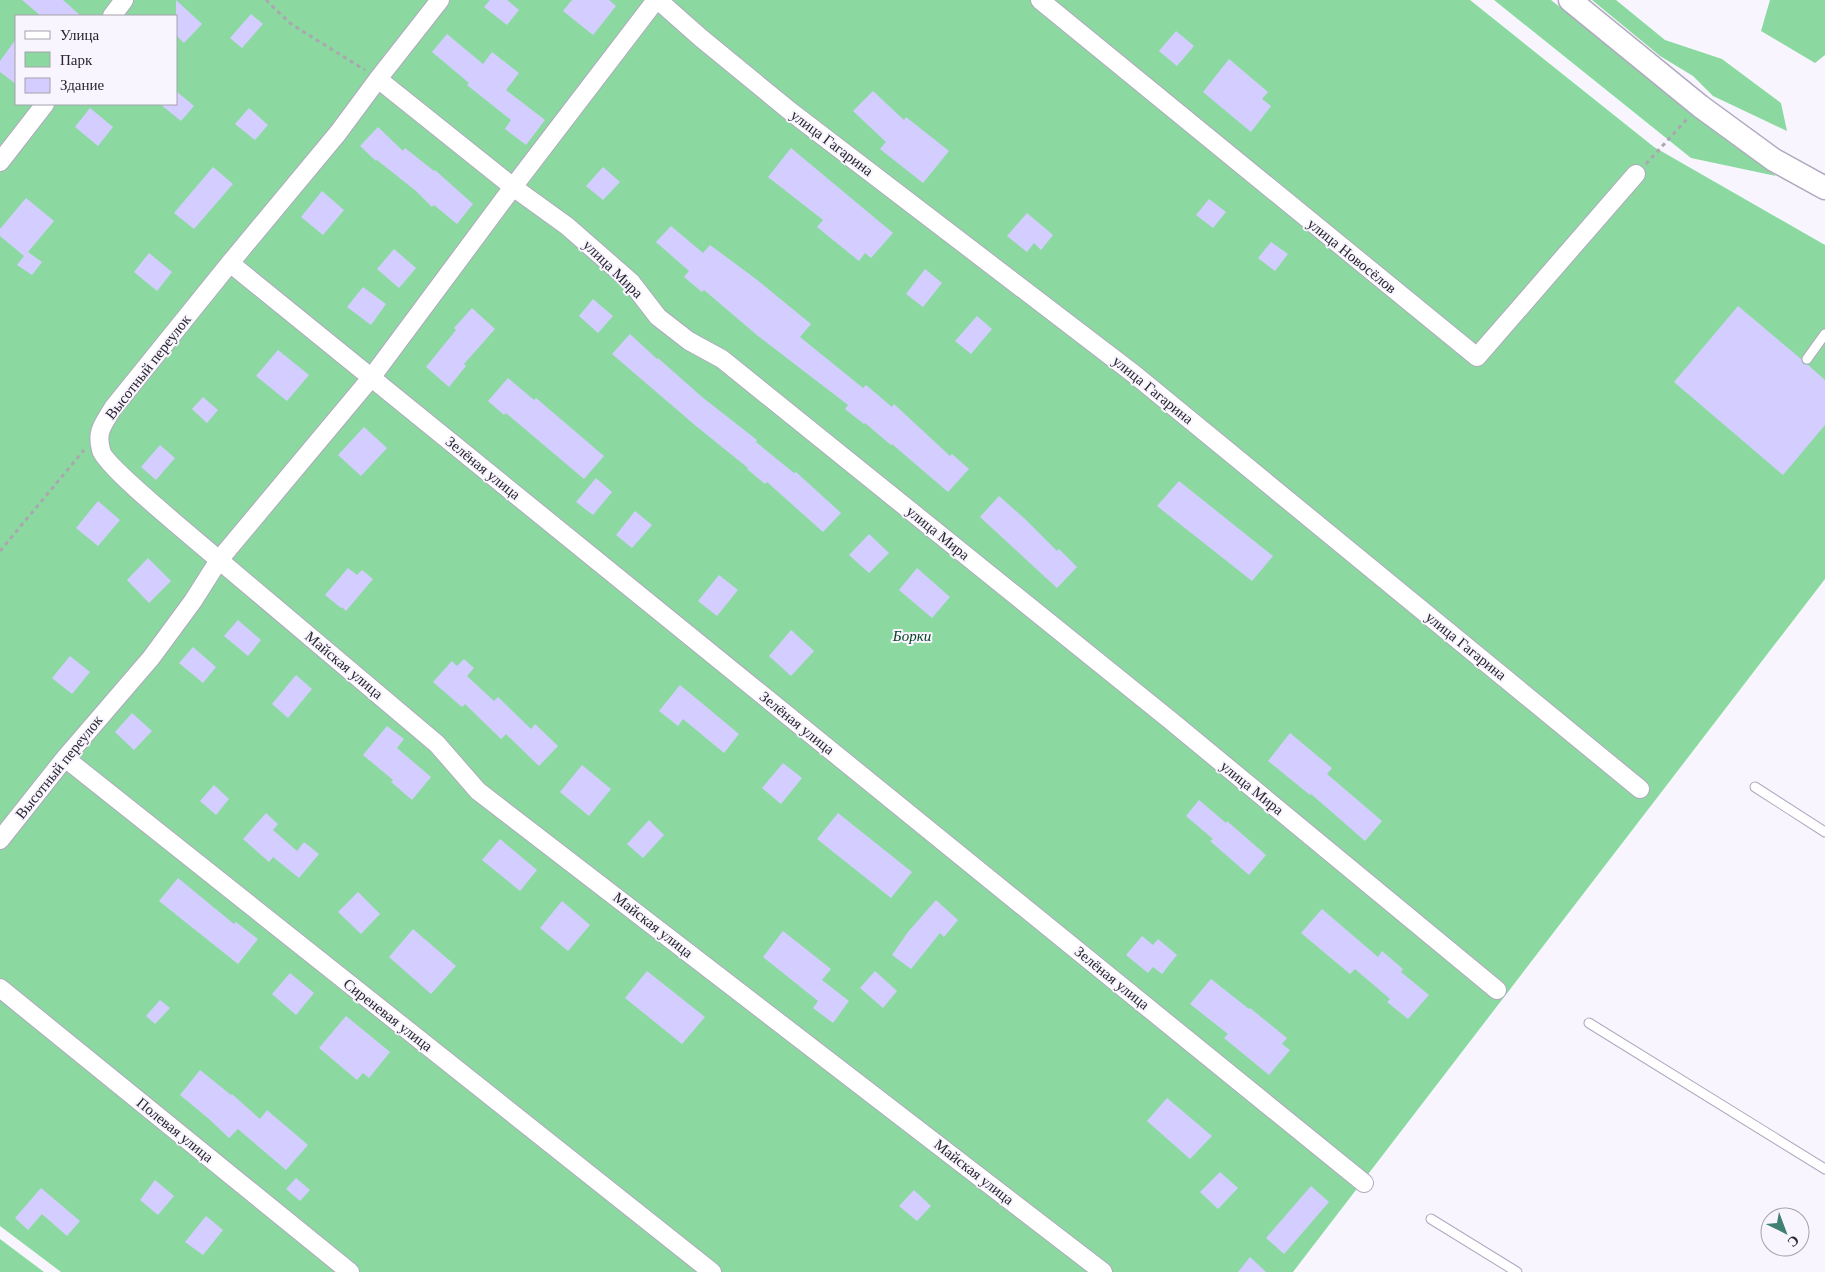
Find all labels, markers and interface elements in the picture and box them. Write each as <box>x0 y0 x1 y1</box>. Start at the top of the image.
legend <box>15 15 178 105</box>
text: Улица <box>60 27 99 43</box>
text: Парк <box>60 52 93 68</box>
text: Здание <box>60 77 104 93</box>
street label: улица Гагарина <box>788 107 877 179</box>
street label: улица Новосёлов <box>1304 215 1400 297</box>
street label: улица Мира <box>580 237 646 301</box>
street label: Высотный переулок <box>102 311 194 422</box>
street label: улица Гагарина <box>1110 353 1197 428</box>
street label: Зелёная улица <box>443 433 524 503</box>
street label: улица Мира <box>903 503 973 563</box>
street label: улица Гагарина <box>1423 609 1510 684</box>
street label: Майская улица <box>302 628 386 702</box>
park label: Борки <box>892 628 931 644</box>
street label: Зелёная улица <box>757 688 838 758</box>
street label: Высотный переулок <box>12 712 106 822</box>
street label: улица Мира <box>1217 758 1287 818</box>
street label: Майская улица <box>610 889 696 961</box>
street label: Зелёная улица <box>1072 943 1153 1013</box>
street label: Сиреневая улица <box>340 975 436 1055</box>
street label: Полевая улица <box>134 1094 217 1166</box>
street label: Майская улица <box>931 1136 1017 1208</box>
north arrow <box>1760 1207 1810 1257</box>
text: С <box>1785 1232 1802 1250</box>

